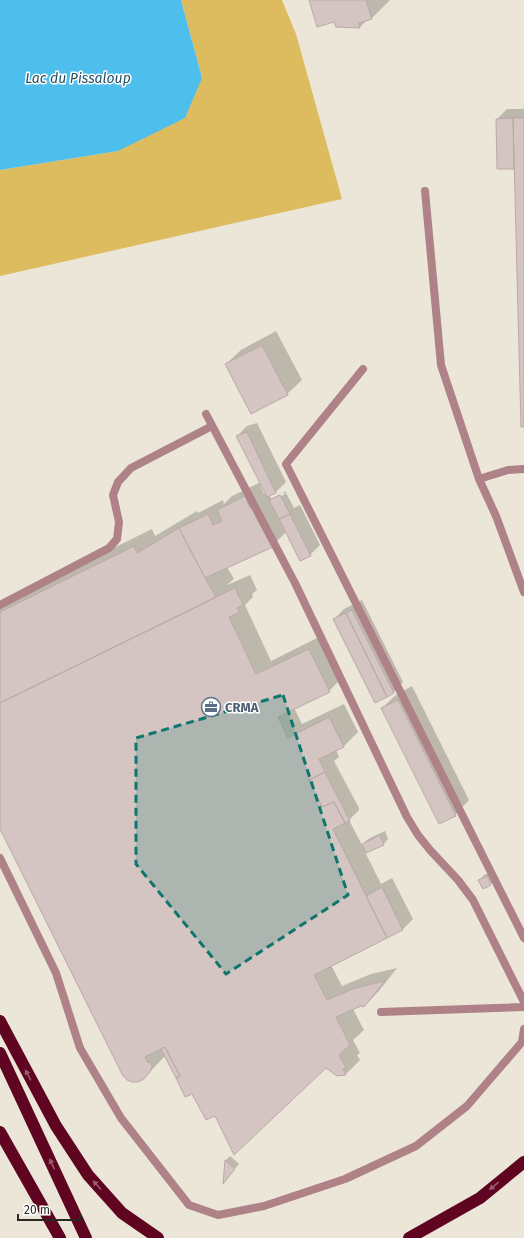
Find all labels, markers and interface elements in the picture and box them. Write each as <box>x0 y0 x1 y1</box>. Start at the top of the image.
water label: Lac du Pissaloup <box>25 70 131 87</box>
office icon: CRMA <box>200 696 222 718</box>
place label: CRMA <box>225 700 259 715</box>
one-way arrow <box>25 1069 31 1081</box>
one-way arrow <box>49 1159 55 1170</box>
one-way arrow <box>92 1180 102 1190</box>
one-way arrow <box>488 1182 499 1191</box>
scale bar <box>18 1196 80 1222</box>
text: 20 m <box>24 1203 50 1217</box>

